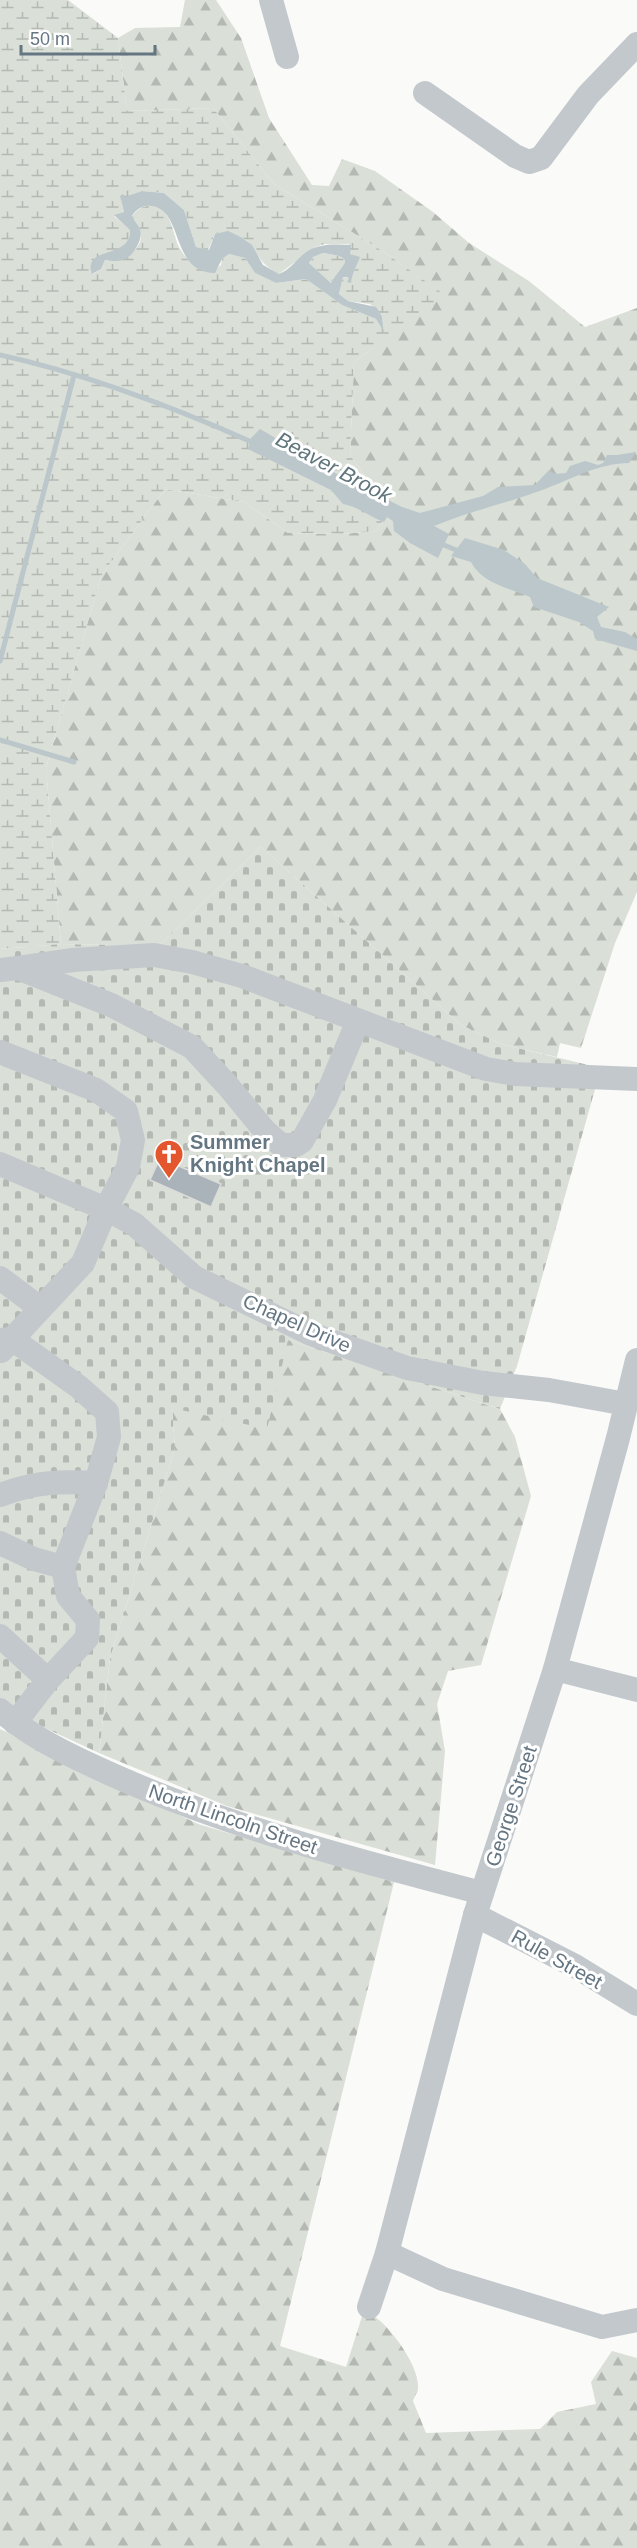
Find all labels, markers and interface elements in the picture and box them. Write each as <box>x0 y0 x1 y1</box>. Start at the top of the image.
scale bar <box>21 18 154 56</box>
text: 50 m <box>30 29 70 49</box>
water label: Beaver Brook <box>272 427 397 508</box>
place label: Summer Knight Chapel <box>190 1131 326 1176</box>
church icon: Summer Knight Chapel <box>153 1138 185 1180</box>
street label: Chapel Drive <box>240 1289 354 1357</box>
street label: George Street <box>481 1742 541 1869</box>
street label: North Lincoln Street <box>146 1780 321 1858</box>
street label: Rule Street <box>508 1925 606 1993</box>

